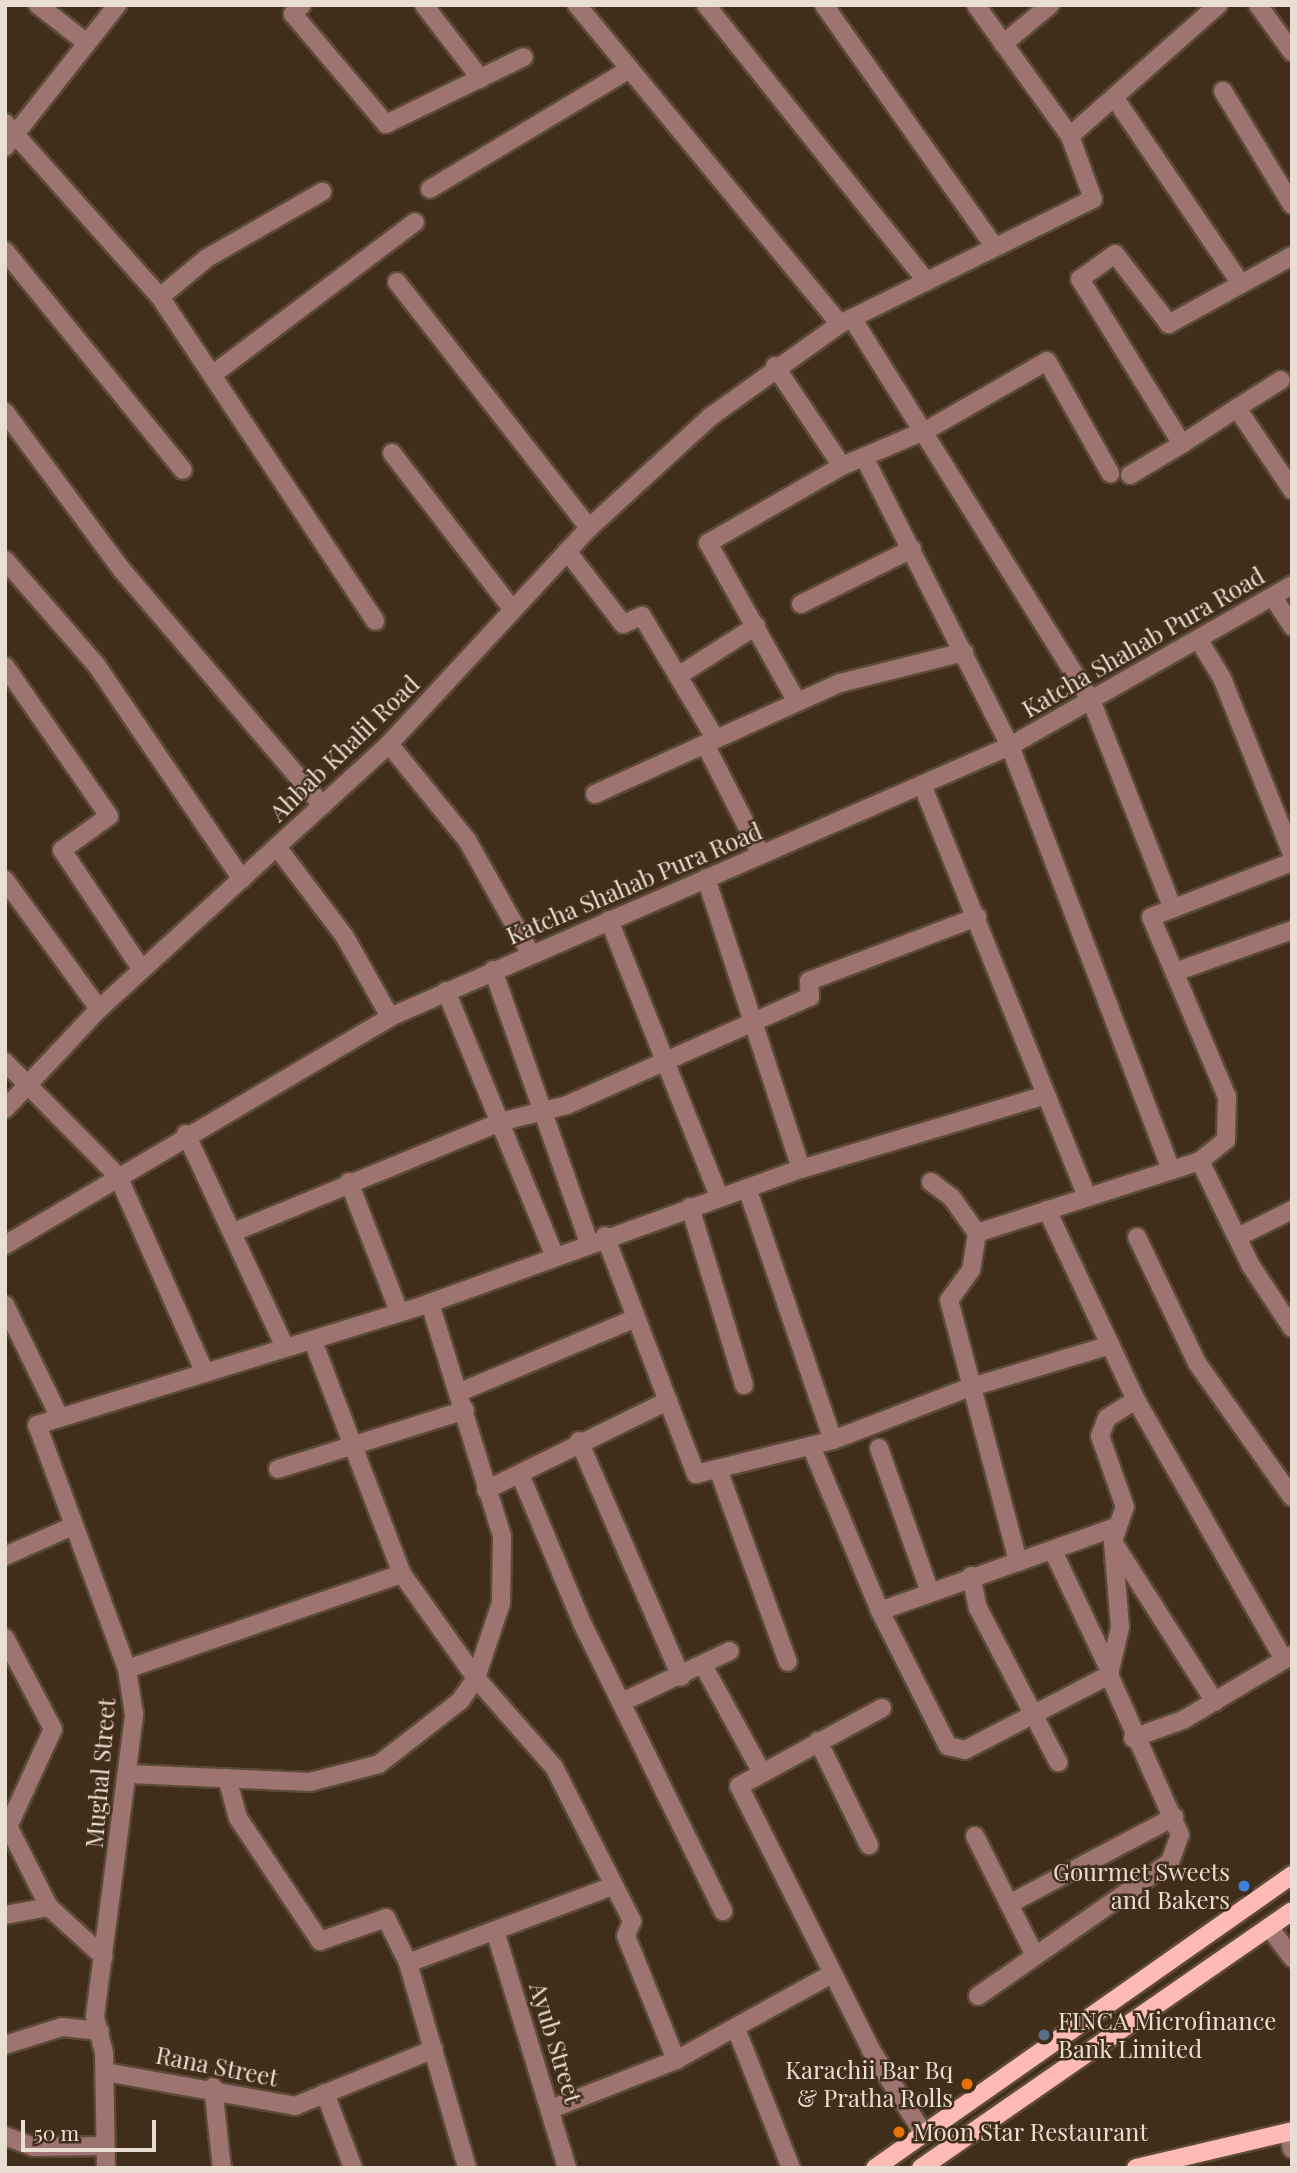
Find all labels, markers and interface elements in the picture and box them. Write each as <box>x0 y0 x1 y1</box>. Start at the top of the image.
street label: Katcha Shahab Pura Road <box>1016 561 1270 723</box>
street label: Ahbab Khalil Road <box>263 669 425 827</box>
street label: Katcha Shahab Pura Road <box>502 816 766 950</box>
street label: Mughal Street <box>79 1697 121 1849</box>
place label: Gourmet Sweets and Bakers <box>1053 1858 1230 1914</box>
marker: Gourmet Sweets and Bakers <box>1236 1878 1252 1894</box>
street label: Ayub Street <box>524 1979 588 2107</box>
place label: FINCA Microfinance Bank Limited <box>1058 2007 1276 2063</box>
marker: FINCA Microfinance Bank Limited <box>1036 2027 1052 2043</box>
street label: Rana Street <box>153 2040 281 2092</box>
place label: Karachii Bar Bq & Pratha Rolls <box>785 2056 953 2112</box>
marker: Karachii Bar Bq & Pratha Rolls <box>959 2076 975 2092</box>
scale bar <box>24 2106 159 2150</box>
text: 50 m <box>34 2118 79 2146</box>
place label: Moon Star Restaurant <box>913 2118 1148 2146</box>
marker: Moon Star Restaurant <box>891 2124 907 2140</box>

